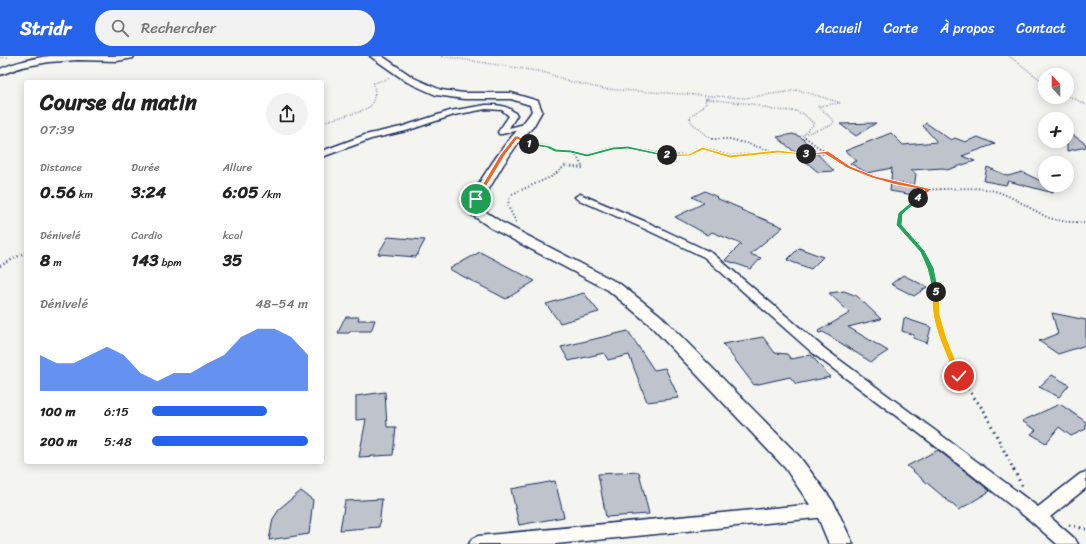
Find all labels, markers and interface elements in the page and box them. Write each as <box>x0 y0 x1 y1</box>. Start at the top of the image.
search box <box>95 10 375 46</box>
text: Stridr <box>20 12 71 45</box>
text: Rechercher <box>141 15 216 41</box>
text: Accueil <box>816 16 862 41</box>
text: Carte <box>884 16 918 41</box>
text: À propos <box>940 16 994 41</box>
text: Contact <box>1016 16 1066 41</box>
icon: search <box>109 17 131 39</box>
north arrow <box>1038 68 1074 104</box>
map controls <box>1038 68 1074 192</box>
text: Course du matin <box>40 83 197 122</box>
button: share <box>266 93 308 135</box>
button: + <box>1038 112 1074 148</box>
text: 07:39 <box>40 118 75 141</box>
pin: 1 <box>519 134 539 154</box>
text: 1 <box>527 134 531 153</box>
pin: 3 <box>796 144 816 164</box>
text: 3 <box>803 144 809 163</box>
pin: 2 <box>657 145 677 165</box>
text: 2 <box>664 145 670 164</box>
button: − <box>1038 156 1074 192</box>
text: Distance <box>40 158 82 177</box>
text: Durée <box>131 158 160 177</box>
text: Allure <box>223 158 252 177</box>
text: 0.56 <box>40 177 76 207</box>
text: 3:24 <box>131 177 166 207</box>
text: 6:05 <box>223 177 259 207</box>
pin <box>459 182 493 216</box>
text: km <box>76 185 93 204</box>
text: /km <box>259 185 281 204</box>
icon: arrive <box>465 188 487 210</box>
pin: 4 <box>908 188 928 208</box>
text: 4 <box>915 188 921 207</box>
text: Dénivelé <box>40 226 81 245</box>
text: Cardio <box>131 226 163 245</box>
text: kcal <box>223 226 243 245</box>
text: 8 <box>40 245 50 275</box>
text: 143 <box>131 245 159 275</box>
text: 35 <box>223 245 242 275</box>
text: m <box>50 253 62 272</box>
text: bpm <box>159 253 182 272</box>
pin: 5 <box>926 282 946 302</box>
text: 5 <box>933 282 939 301</box>
text: Dénivelé <box>40 292 88 315</box>
text: 48–54 m <box>255 292 308 315</box>
pin <box>942 359 976 393</box>
icon: check <box>948 365 970 387</box>
text: 100 m <box>40 400 75 423</box>
text: 6:15 <box>104 400 129 423</box>
text: 200 m <box>40 430 77 453</box>
text: 5:48 <box>104 430 132 453</box>

